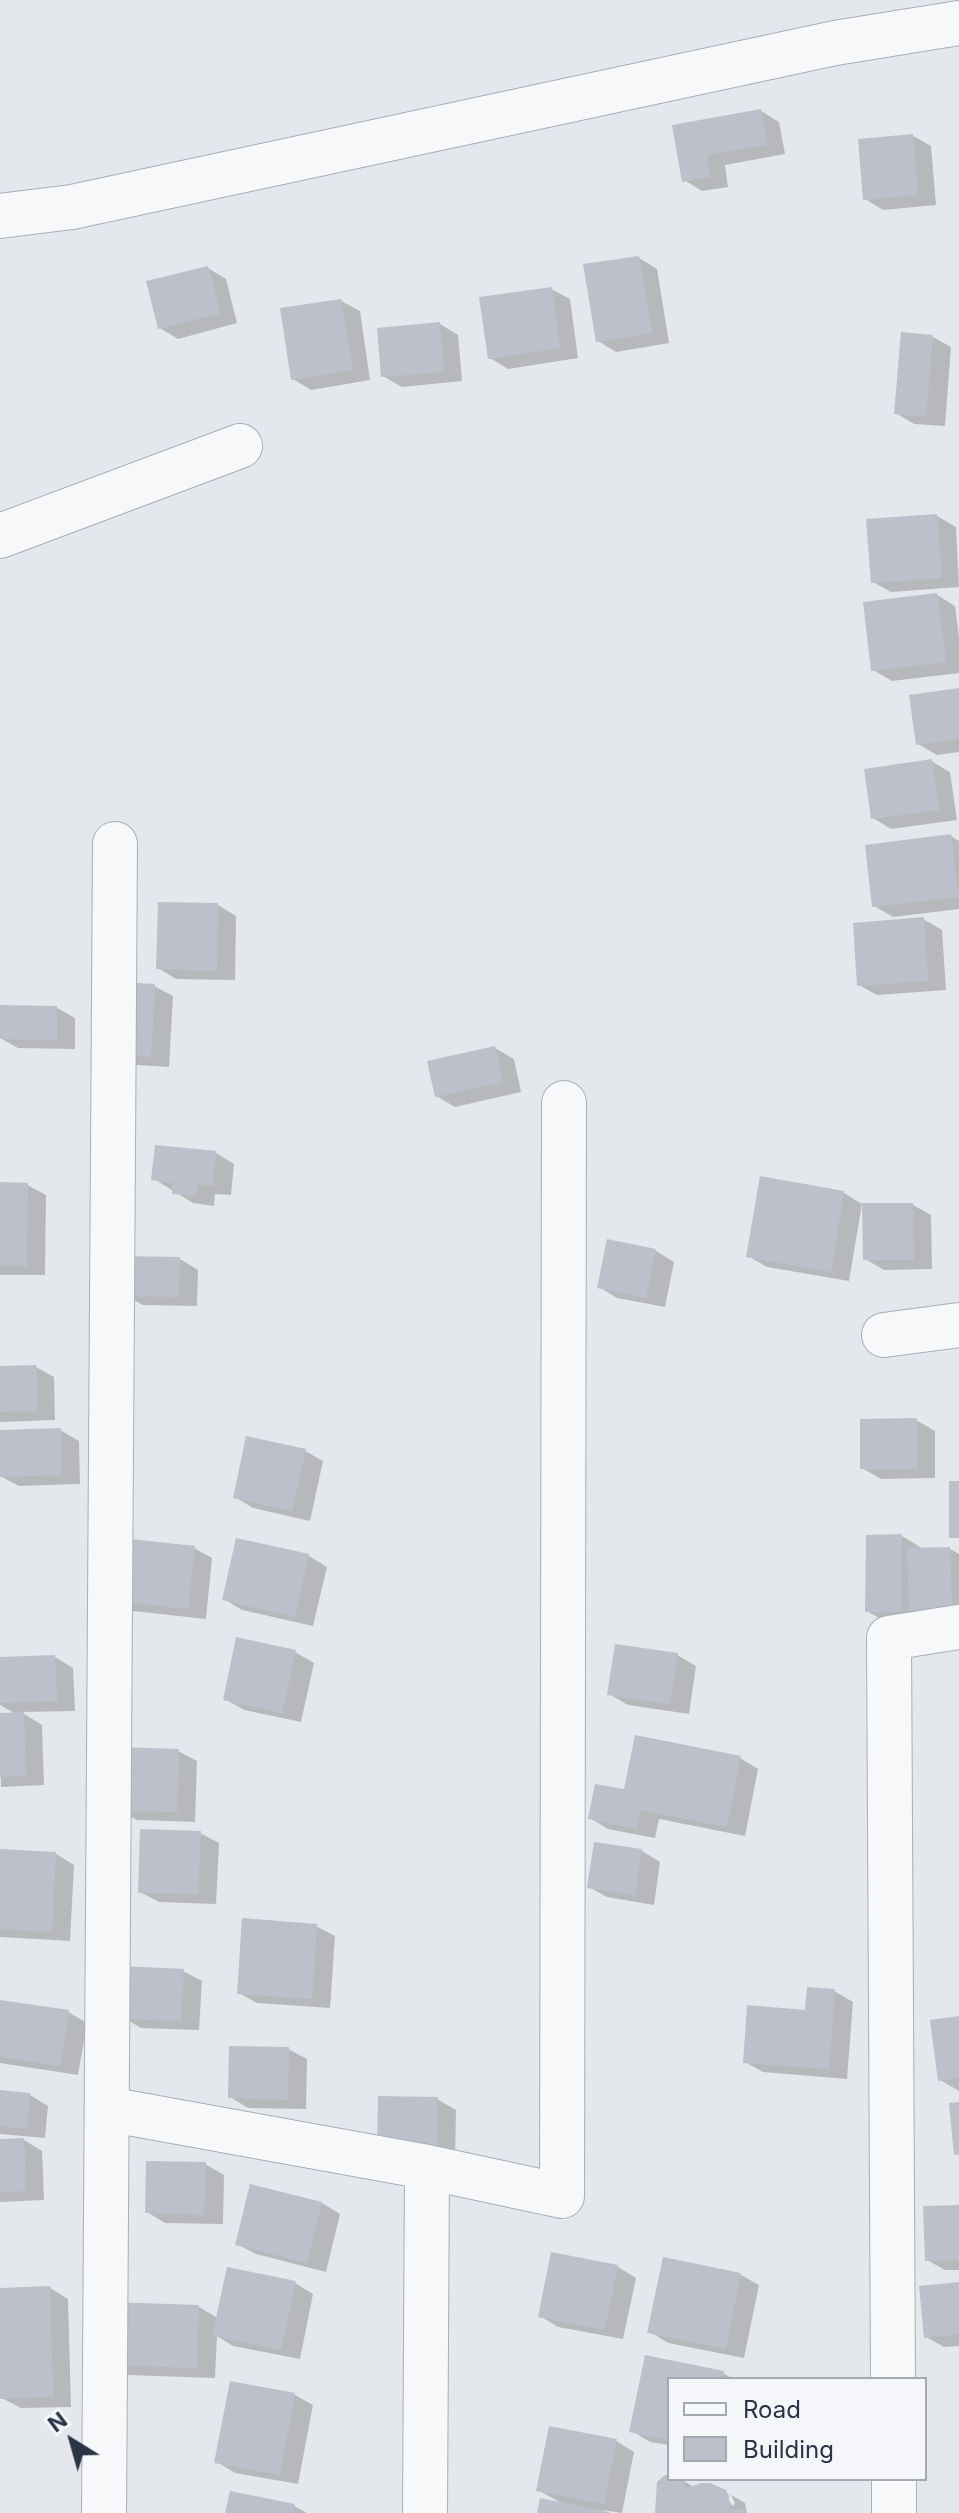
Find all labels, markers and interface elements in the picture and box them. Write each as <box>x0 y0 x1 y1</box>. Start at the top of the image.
legend <box>667 2377 927 2481</box>
text: Road <box>743 2395 801 2424</box>
north arrow <box>32 2401 112 2481</box>
text: N <box>43 2406 72 2437</box>
text: Building <box>743 2435 834 2464</box>

